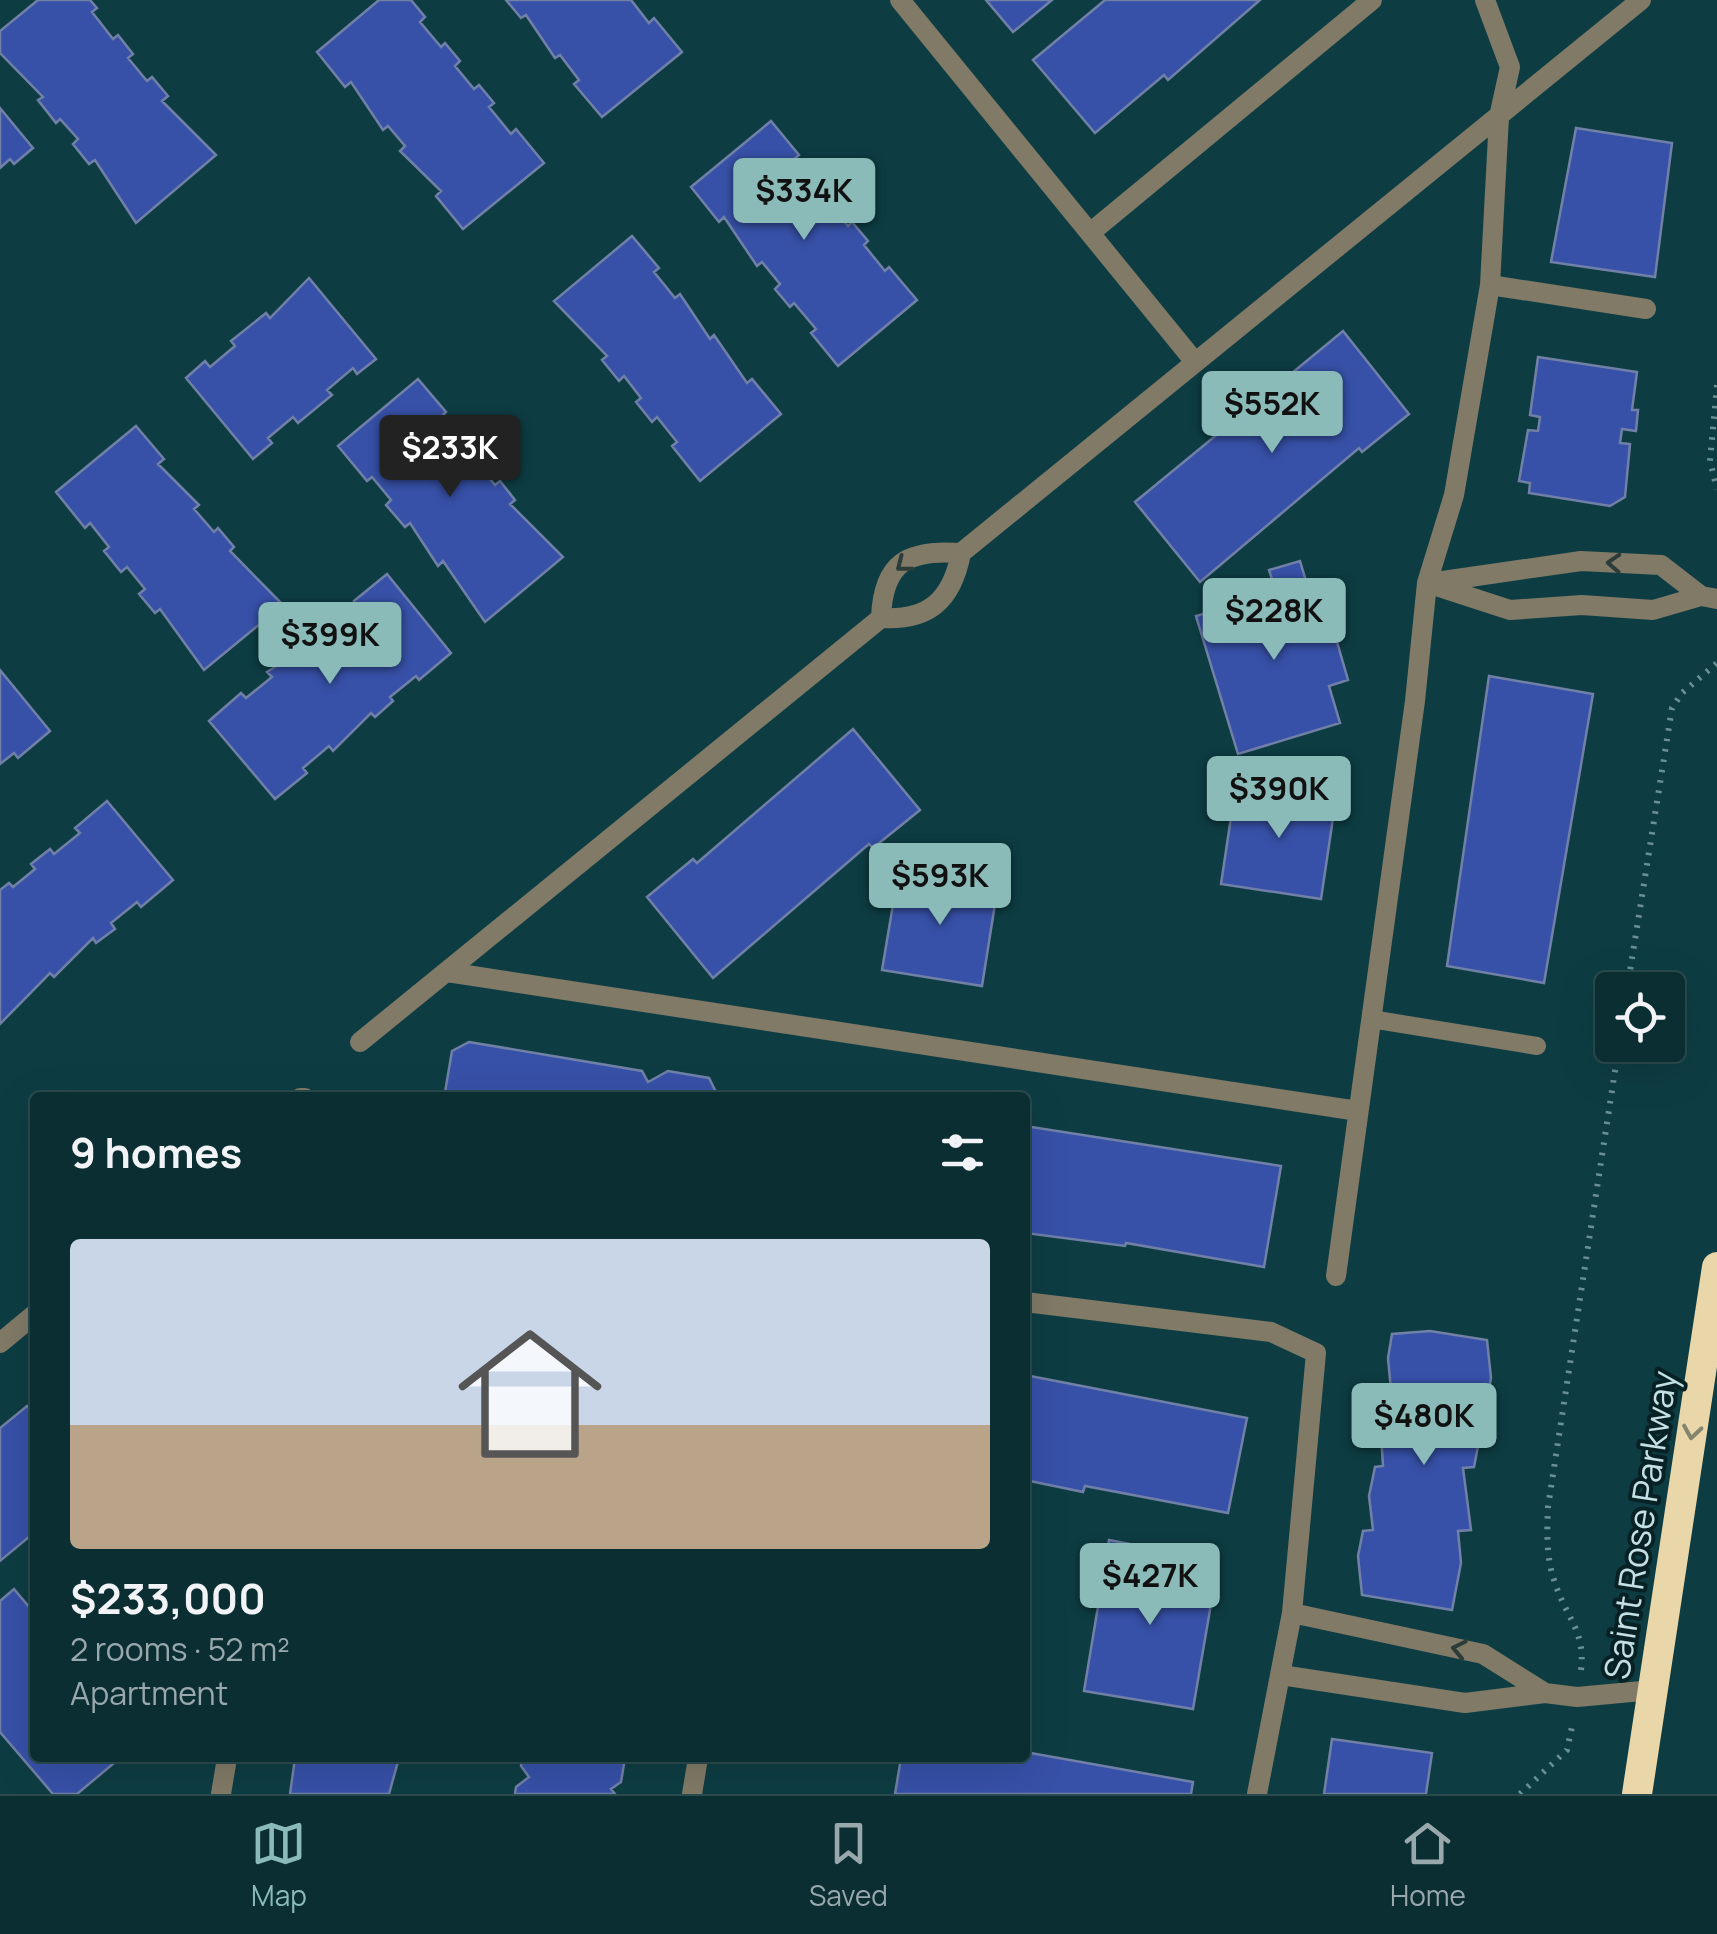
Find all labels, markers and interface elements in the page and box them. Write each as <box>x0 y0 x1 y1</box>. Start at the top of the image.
pin: $334K <box>734 158 874 243</box>
text: $334K <box>755 168 853 212</box>
pin: $552K <box>1202 371 1342 456</box>
text: $552K <box>1224 381 1320 425</box>
pin: $233K <box>380 415 520 500</box>
text: $233K <box>401 425 499 469</box>
one-way arrow <box>897 553 915 570</box>
one-way arrow <box>1605 553 1621 574</box>
pin: $228K <box>1204 578 1344 663</box>
text: $228K <box>1225 588 1323 632</box>
pin: $399K <box>260 602 400 687</box>
text: $399K <box>280 612 380 656</box>
pin: $390K <box>1209 756 1349 841</box>
text: $390K <box>1229 766 1329 810</box>
pin: $593K <box>870 843 1010 928</box>
text: $593K <box>891 853 989 897</box>
map controls <box>1595 972 1685 1062</box>
button: locate <box>1595 972 1685 1062</box>
text: 9 homes <box>70 1123 242 1181</box>
icon: filters <box>935 1125 990 1180</box>
icon: home <box>440 1304 620 1484</box>
street label: Saint Rose Parkway <box>1592 1367 1688 1683</box>
pin: $480K <box>1354 1383 1494 1468</box>
text: $480K <box>1374 1393 1474 1437</box>
one-way arrow <box>1682 1424 1703 1441</box>
pin: $427K <box>1080 1543 1220 1628</box>
text: $427K <box>1102 1553 1198 1597</box>
text: $233,000 <box>70 1569 266 1627</box>
text: 2 rooms · 52 m² <box>70 1627 290 1671</box>
one-way arrow <box>1451 1640 1468 1661</box>
text: Apartment <box>70 1671 228 1715</box>
tab: Map <box>251 1816 307 1914</box>
tab: Saved <box>809 1816 888 1914</box>
tab: Home <box>1390 1816 1466 1914</box>

